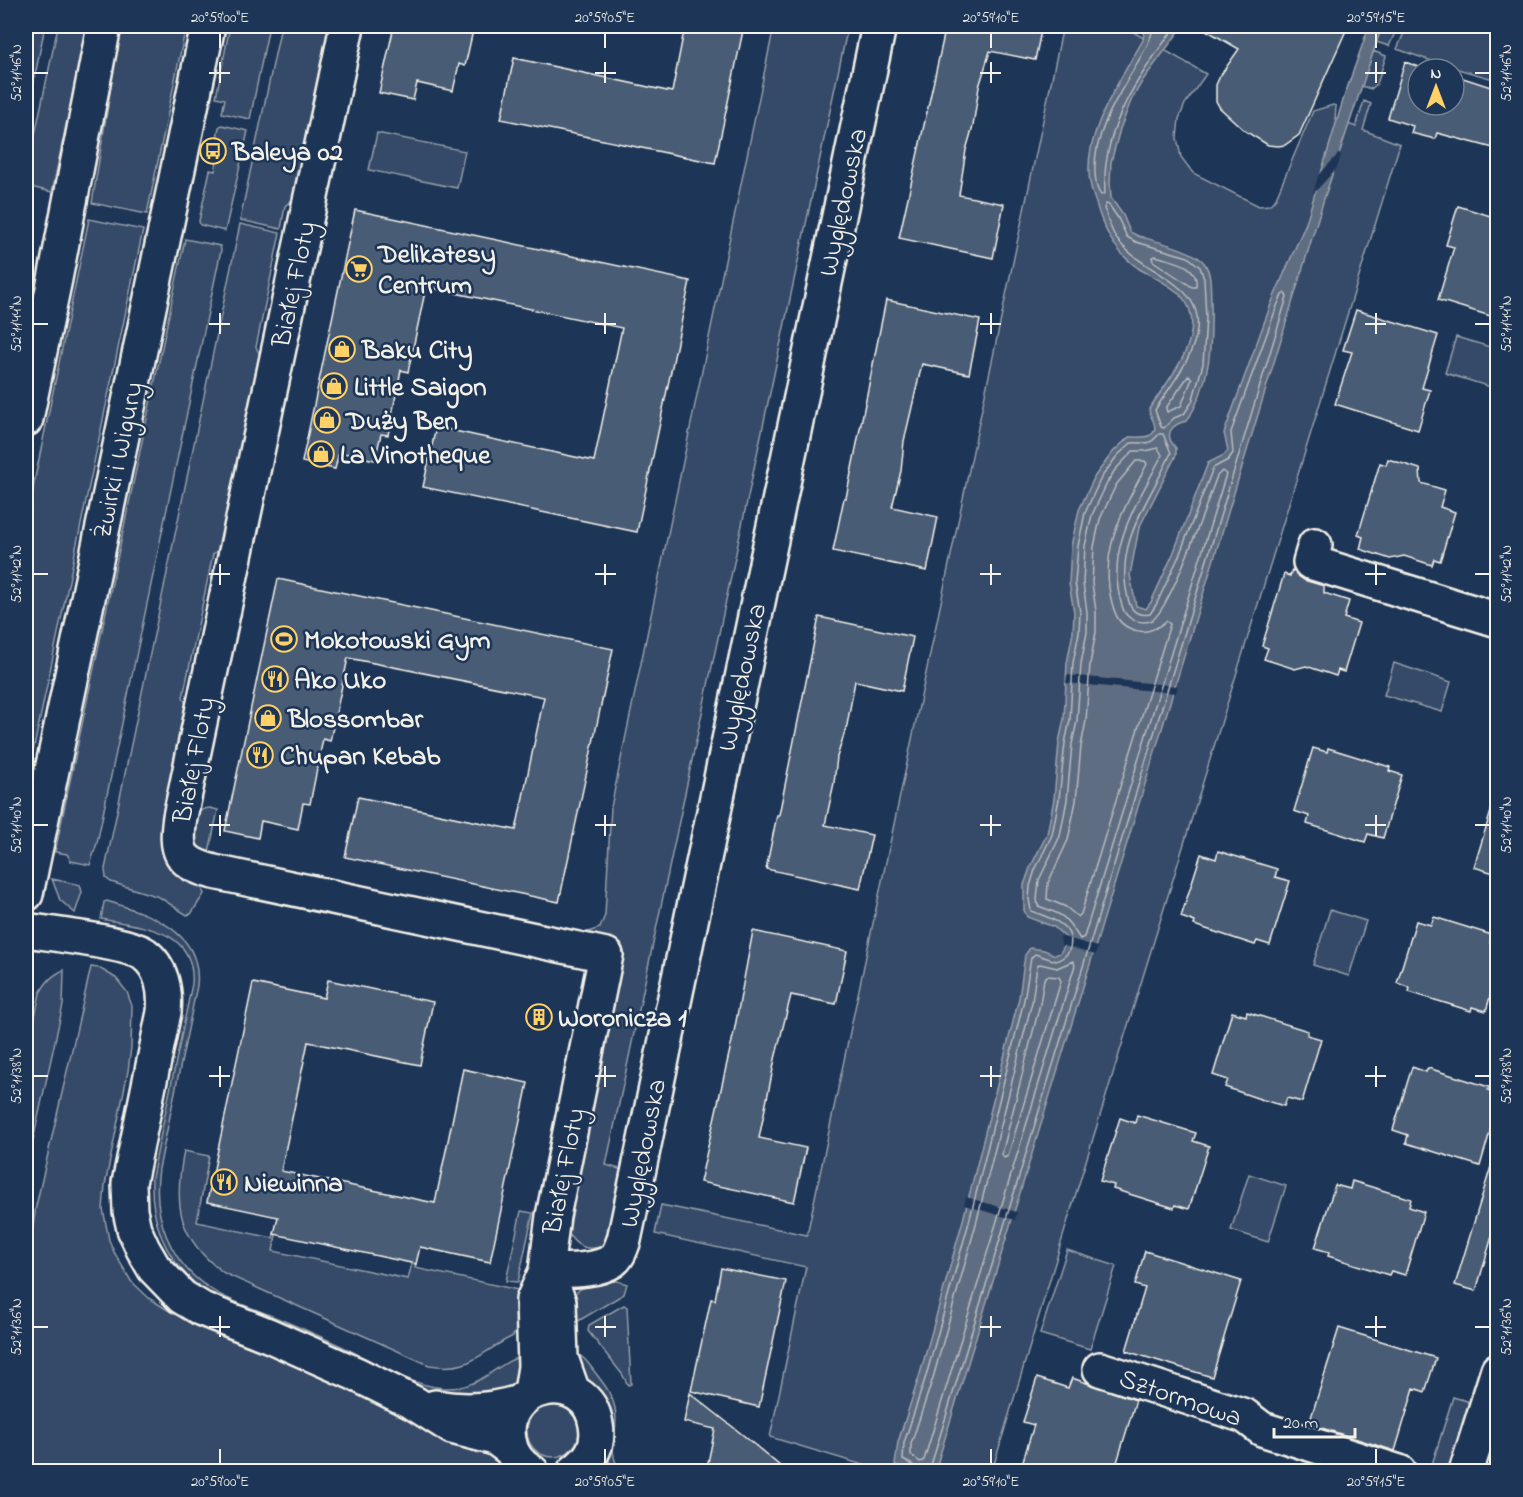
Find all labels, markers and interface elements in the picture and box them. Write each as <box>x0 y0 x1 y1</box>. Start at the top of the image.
text: 20°59'00"E <box>191 7 249 29</box>
text: 20°59'05"E <box>575 7 635 29</box>
text: 20°59'10"E <box>963 7 1019 29</box>
text: 20°59'15"E <box>1347 7 1405 29</box>
text: 52°11'46"N <box>6 44 28 102</box>
text: 52°11'46"N <box>1496 44 1518 102</box>
north arrow <box>1406 57 1466 117</box>
text: N <box>1431 62 1442 86</box>
street label: Wyględowska <box>810 125 879 280</box>
place label: Baleya 02 <box>230 134 343 173</box>
bus stop icon: Baleya 02 <box>198 136 228 166</box>
street label: Białej Floty <box>263 218 328 352</box>
place label: Delikatesy Centrum <box>376 236 496 306</box>
supermarket icon: Delikatesy Centrum <box>344 254 374 284</box>
text: 52°11'44"N <box>6 295 28 353</box>
text: 52°11'44"N <box>1496 295 1518 353</box>
place label: Baku City <box>360 332 472 371</box>
shop icon: Baku City <box>327 334 357 364</box>
place label: Little Saigon <box>354 369 487 409</box>
shop icon: Little Saigon <box>319 371 349 401</box>
street label: Żwirki i Wigury <box>84 379 155 543</box>
place label: Duży Ben <box>344 403 458 442</box>
shop icon: Duży Ben <box>312 405 342 435</box>
place label: La Vinotheque <box>340 437 491 476</box>
shop icon: La Vinotheque <box>306 439 336 469</box>
text: 52°11'42"N <box>6 545 28 603</box>
text: 52°11'42"N <box>1496 545 1518 603</box>
street label: Wyględowska <box>709 600 778 755</box>
place label: Mokotowski Gym <box>304 622 490 661</box>
sports icon: Mokotowski Gym <box>269 624 299 654</box>
place label: Ako Uko <box>294 662 386 701</box>
restaurant icon: Ako Uko <box>260 664 290 694</box>
street label: Białej Floty <box>164 694 227 828</box>
place label: Blossombar <box>286 701 423 740</box>
shop icon: Blossombar <box>253 703 283 733</box>
place label: Chupan Kebab <box>280 738 441 777</box>
restaurant icon: Chupan Kebab <box>245 740 275 770</box>
text: 52°11'40"N <box>6 796 28 854</box>
text: 52°11'40"N <box>1496 796 1518 854</box>
place label: Woronicza 1 <box>558 1000 687 1039</box>
building icon: Woronicza 1 <box>524 1002 554 1032</box>
text: 52°11'38"N <box>6 1048 28 1104</box>
text: 52°11'38"N <box>1496 1048 1518 1104</box>
street label: Wyględowska <box>611 1076 678 1231</box>
street label: Białej Floty <box>534 1105 597 1239</box>
place label: Niewinna <box>244 1165 343 1204</box>
restaurant icon: Niewinna <box>209 1167 239 1197</box>
text: 52°11'36"N <box>6 1298 28 1356</box>
text: 52°11'36"N <box>1496 1298 1518 1356</box>
street label: Sztormowa <box>1114 1360 1247 1439</box>
scale bar <box>1274 1401 1355 1439</box>
text: 20 m <box>1283 1411 1318 1437</box>
text: 20°59'00"E <box>191 1471 249 1493</box>
text: 20°59'05"E <box>575 1471 635 1493</box>
text: 20°59'10"E <box>963 1471 1019 1493</box>
text: 20°59'15"E <box>1347 1471 1405 1493</box>

